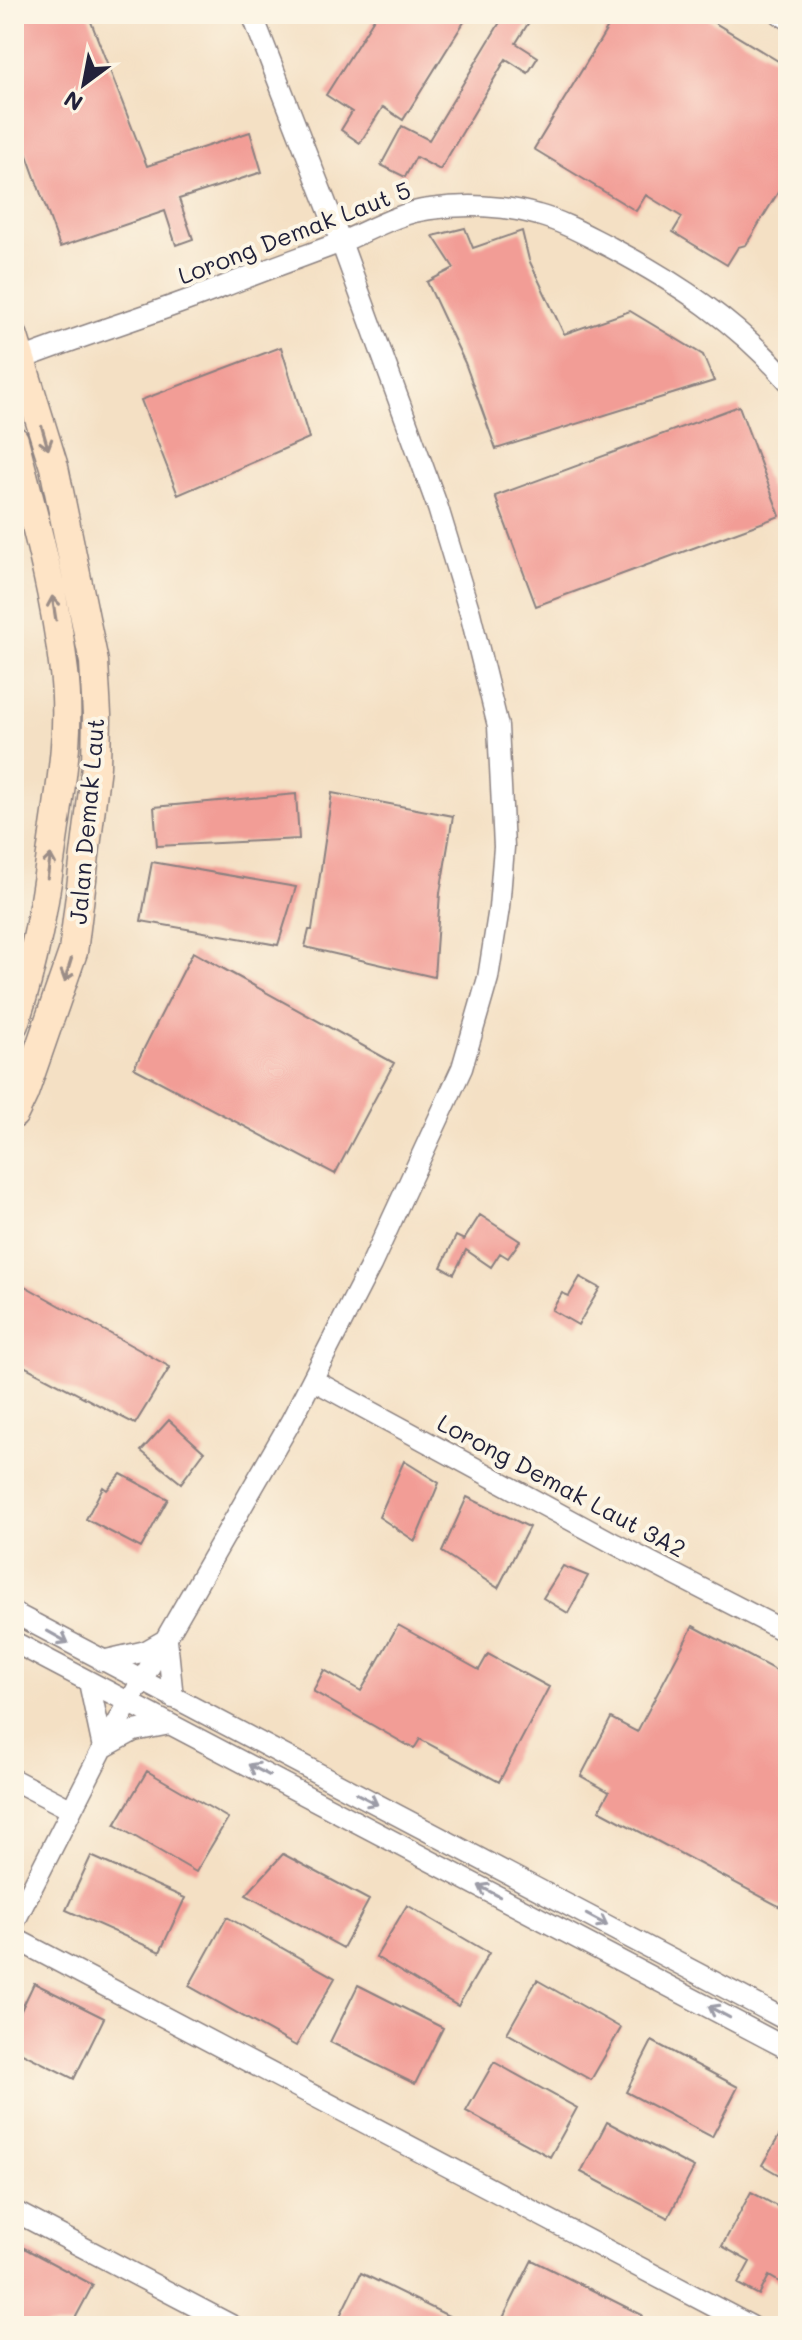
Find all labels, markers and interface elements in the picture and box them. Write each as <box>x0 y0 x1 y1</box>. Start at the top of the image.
north arrow <box>44 44 124 124</box>
text: N <box>58 85 88 118</box>
street label: Lorong Demak Laut 5 <box>173 173 415 291</box>
one-way arrow <box>38 424 53 450</box>
one-way arrow <box>45 596 60 622</box>
street label: Jalan Demak Laut <box>62 716 110 926</box>
one-way arrow <box>42 854 57 880</box>
one-way arrow <box>60 957 75 983</box>
street label: Lorong Demak Laut 3A2 <box>432 1406 692 1564</box>
one-way arrow <box>46 1629 69 1645</box>
one-way arrow <box>247 1762 271 1778</box>
one-way arrow <box>354 1792 378 1807</box>
one-way arrow <box>477 1883 501 1899</box>
one-way arrow <box>584 1913 608 1929</box>
one-way arrow <box>708 2004 731 2020</box>

